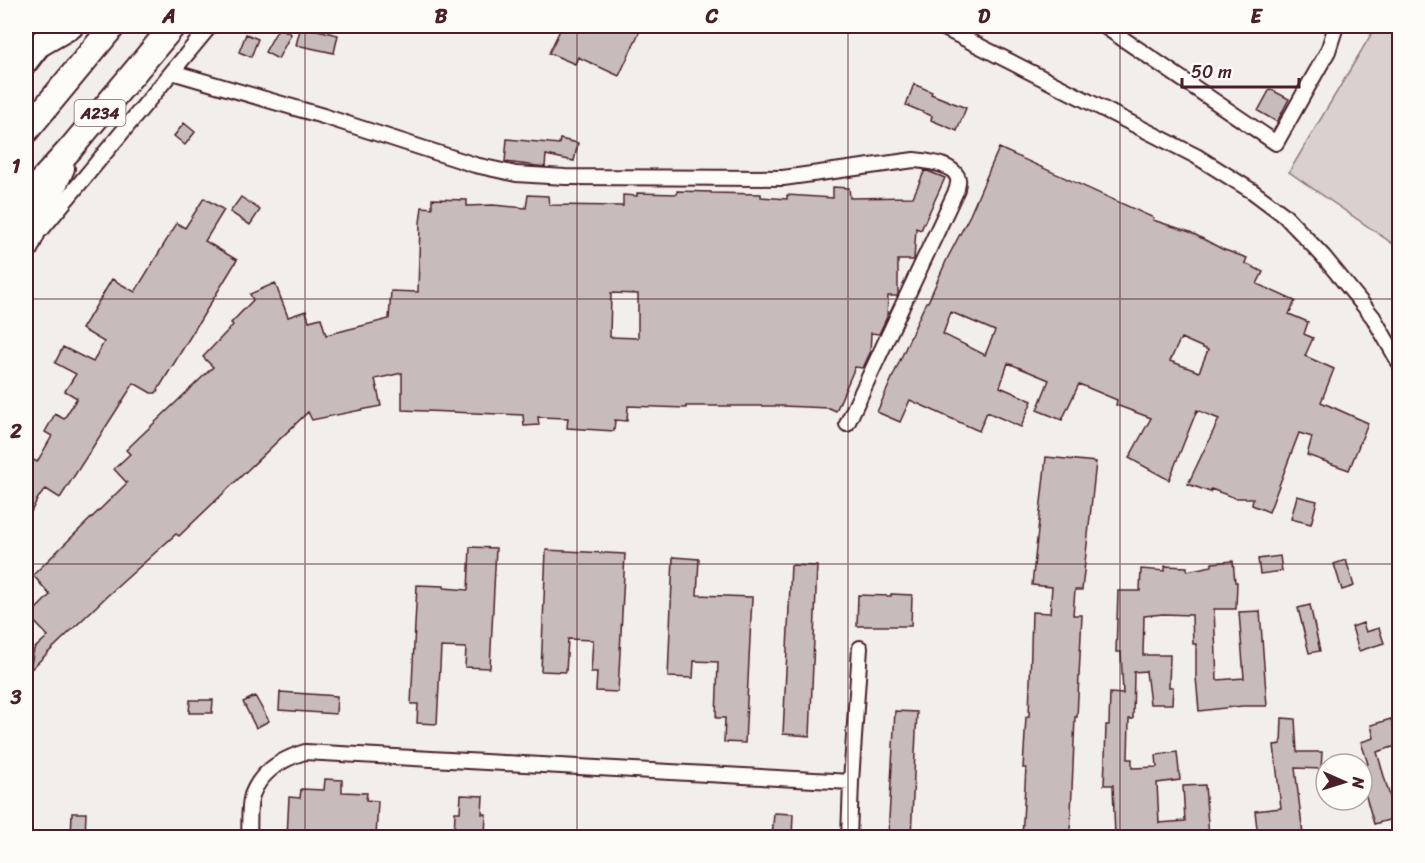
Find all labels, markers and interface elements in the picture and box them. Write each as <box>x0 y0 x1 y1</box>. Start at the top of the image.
text: A <box>161 0 176 34</box>
text: B <box>435 0 448 34</box>
text: C <box>705 0 719 34</box>
text: D <box>978 0 991 34</box>
text: E <box>1250 0 1263 34</box>
scale bar <box>1182 51 1299 89</box>
text: 50 m <box>1191 56 1232 88</box>
road number: A234 <box>74 100 126 126</box>
text: 1 <box>12 149 21 184</box>
text: 2 <box>9 414 22 449</box>
text: 3 <box>10 680 22 715</box>
north arrow <box>1314 752 1374 812</box>
text: N <box>1344 775 1373 790</box>

